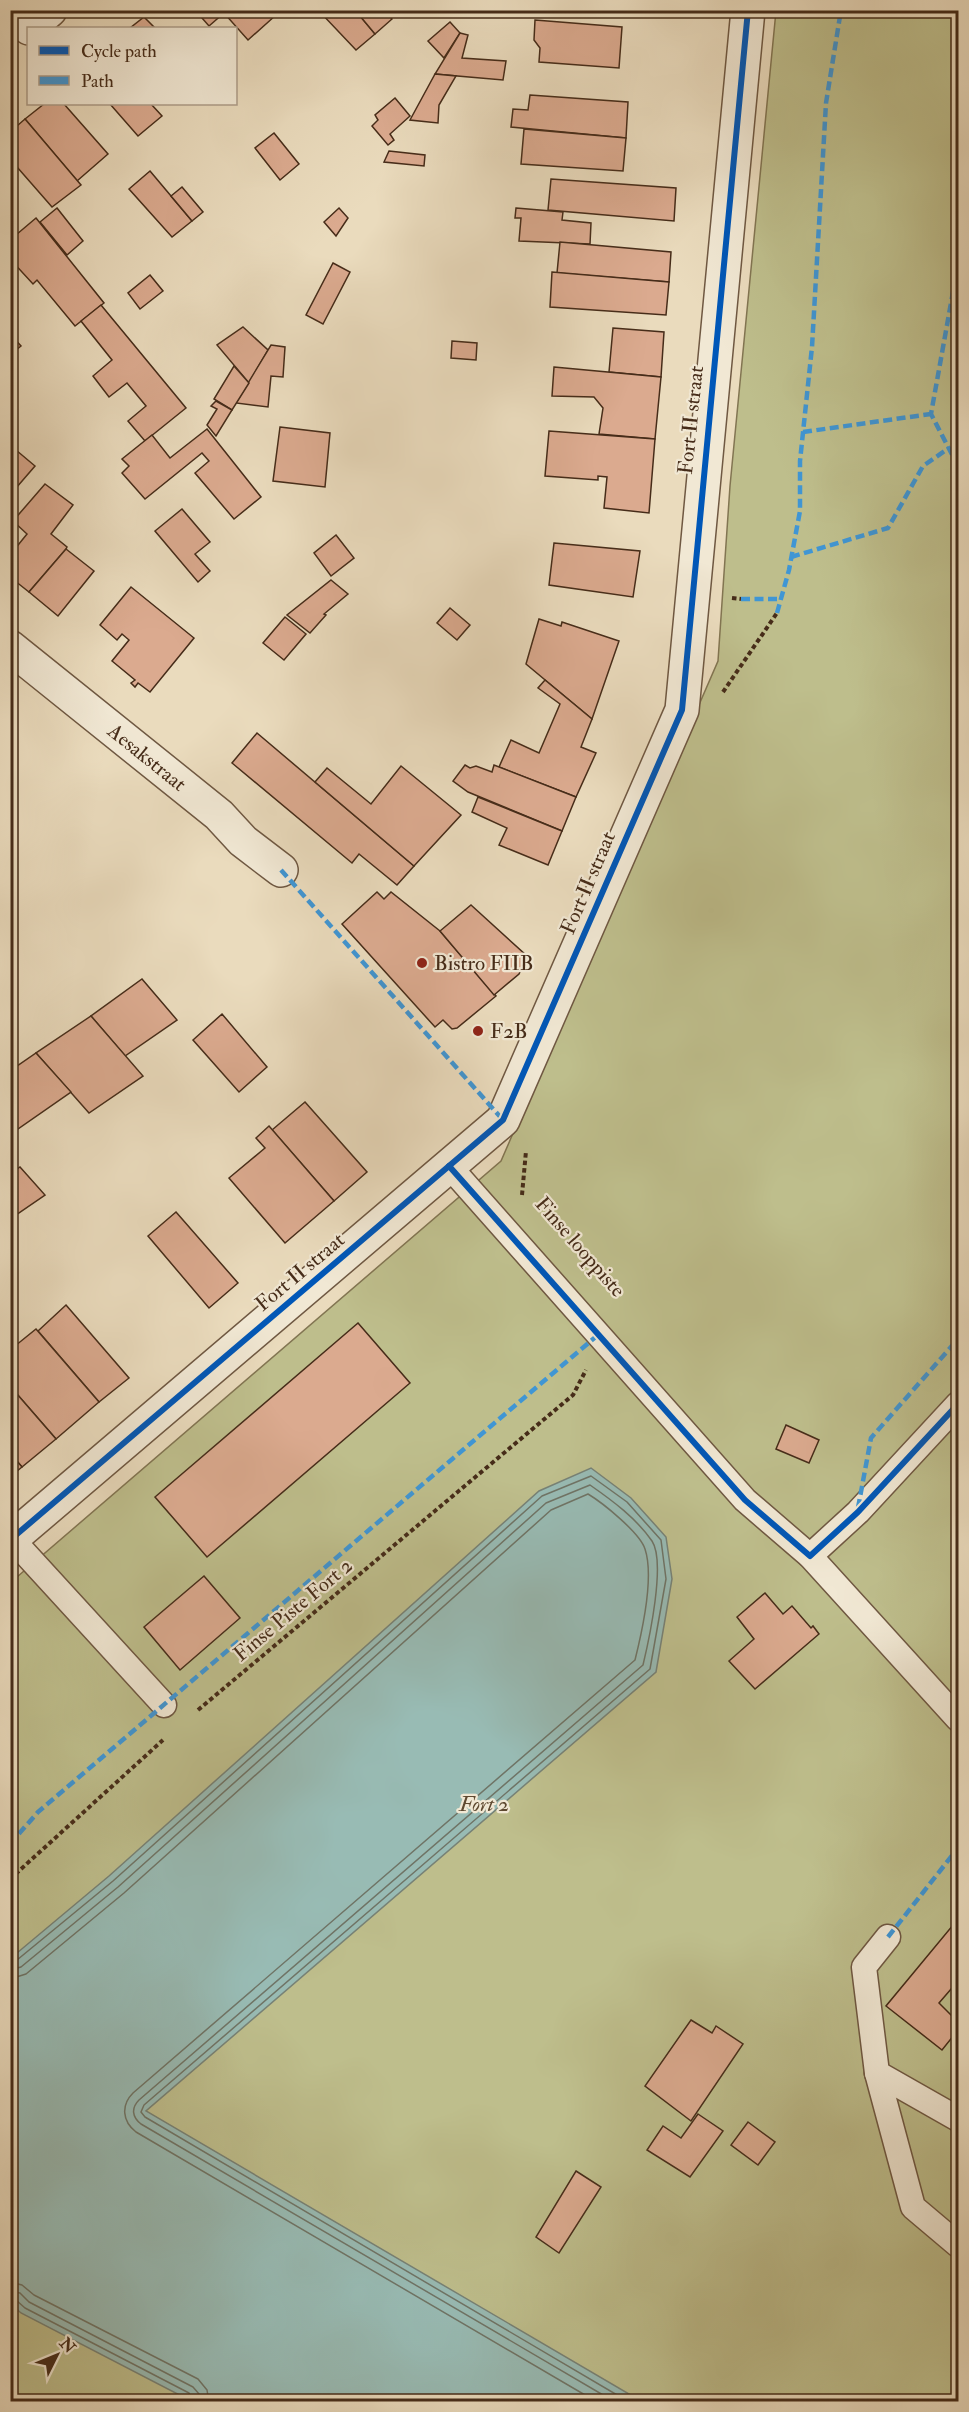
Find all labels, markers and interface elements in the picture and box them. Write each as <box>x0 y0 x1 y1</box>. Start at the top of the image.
legend <box>27 27 237 105</box>
text: Cycle path <box>81 40 157 63</box>
text: Path <box>81 70 114 93</box>
street label: Fort II straat <box>672 364 710 476</box>
street label: Aesakstraat <box>101 717 192 797</box>
street label: Fort II straat <box>554 827 622 938</box>
place label: Bistro FIIB <box>434 950 533 977</box>
marker: Bistro FIIB <box>415 956 429 970</box>
place label: F2B <box>490 1018 528 1045</box>
marker: F2B <box>471 1024 485 1038</box>
street label: Finse looppiste <box>529 1191 631 1303</box>
street label: Fort II straat <box>250 1226 351 1317</box>
street label: Finse Piste Fort 2 <box>228 1552 358 1668</box>
park label: Fort 2 <box>458 1791 509 1818</box>
north arrow <box>27 2325 87 2385</box>
text: N <box>54 2333 80 2358</box>

